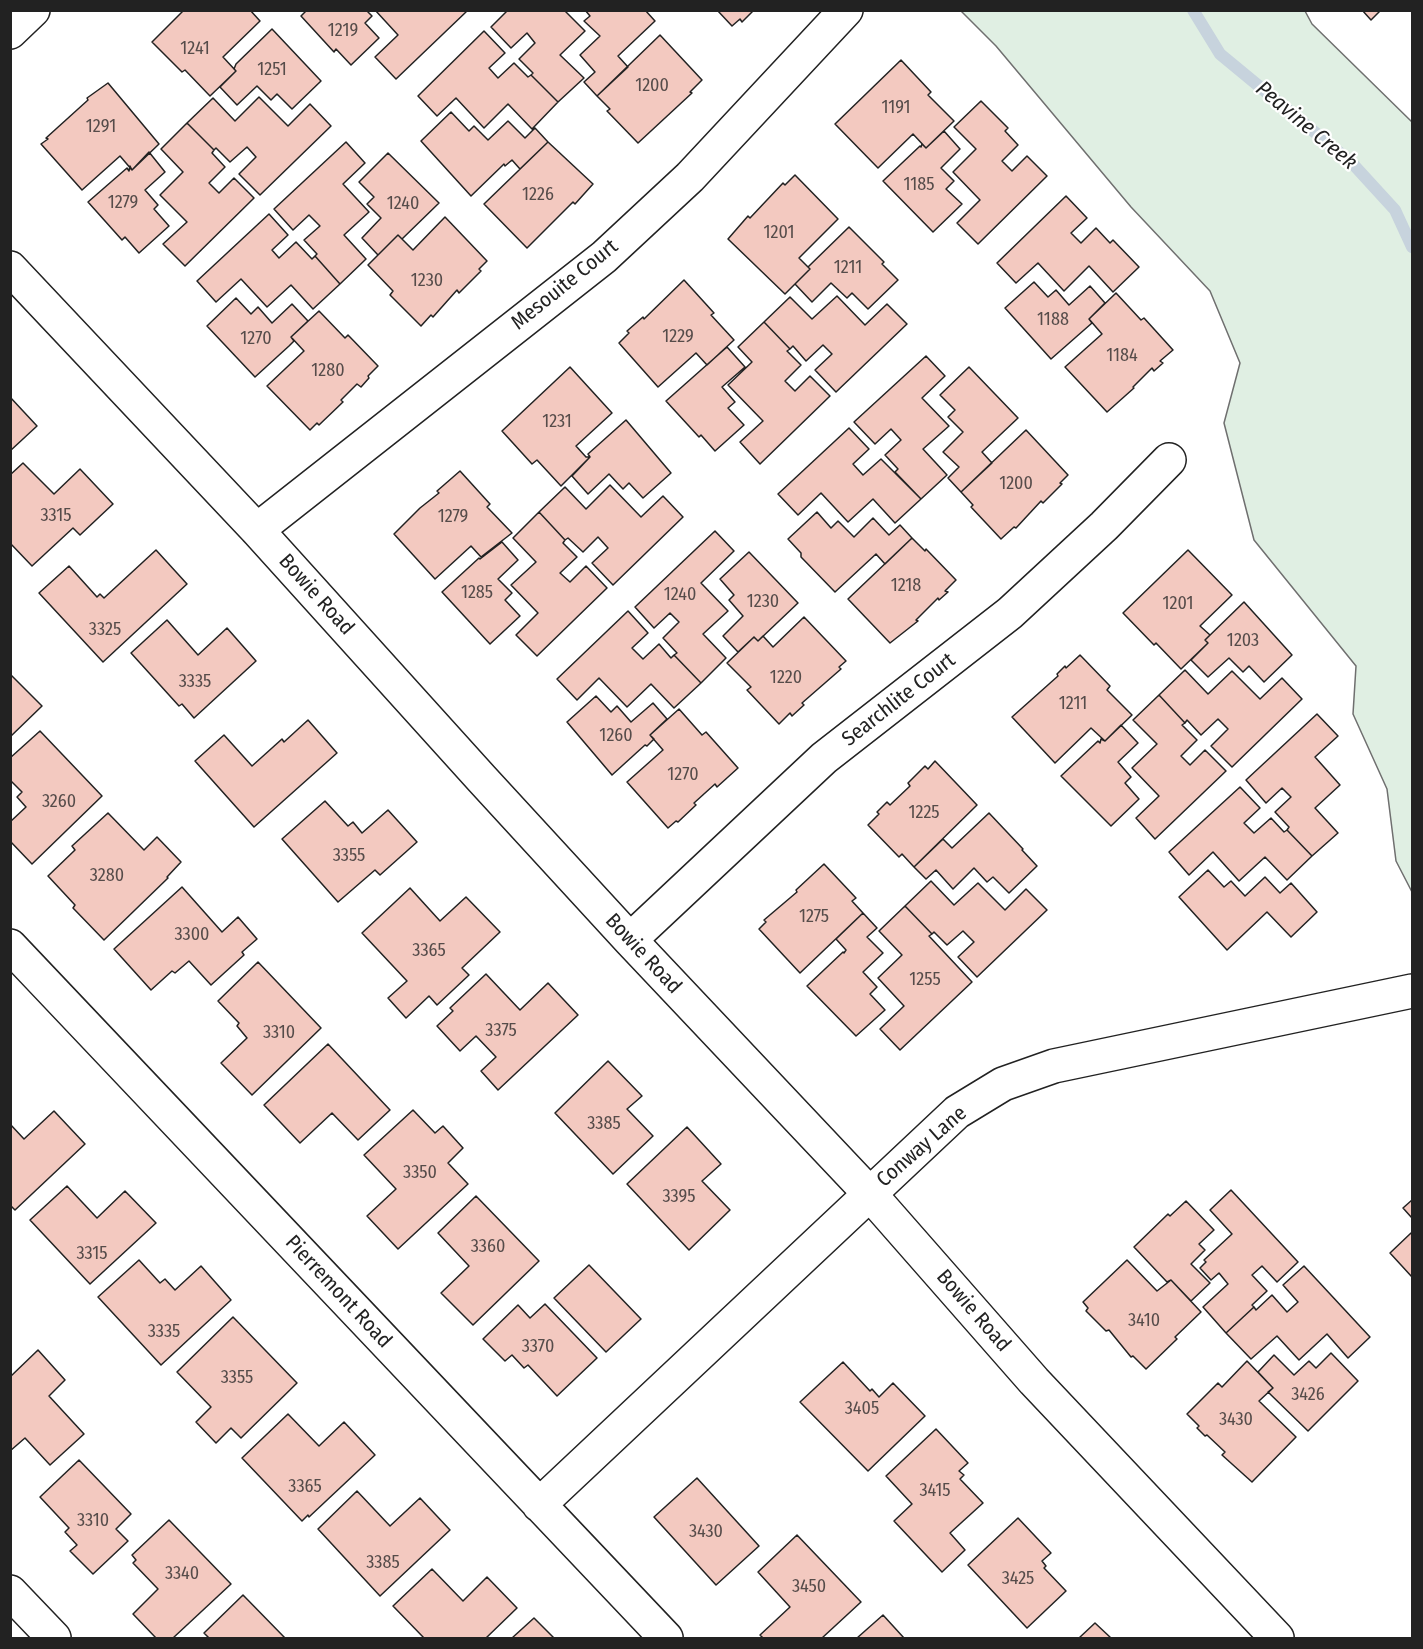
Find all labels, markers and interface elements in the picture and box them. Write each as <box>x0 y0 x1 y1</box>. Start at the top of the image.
house number: 1219 <box>328 20 358 42</box>
house number: 1241 <box>180 38 210 60</box>
house number: 1251 <box>257 59 287 81</box>
house number: 1200 <box>635 75 669 97</box>
water label: Peavine Creek <box>1250 76 1362 176</box>
house number: 1191 <box>881 97 911 119</box>
house number: 1291 <box>86 116 116 138</box>
house number: 1185 <box>903 174 935 196</box>
house number: 1226 <box>522 184 554 206</box>
house number: 1279 <box>108 192 138 214</box>
house number: 1240 <box>387 193 419 215</box>
house number: 1201 <box>764 222 794 244</box>
street label: Mesouite Court <box>507 234 623 336</box>
house number: 1211 <box>834 257 862 279</box>
house number: 1230 <box>411 270 443 292</box>
house number: 1188 <box>1037 309 1069 331</box>
house number: 1229 <box>662 326 694 348</box>
house number: 1270 <box>240 328 272 350</box>
house number: 1184 <box>1106 345 1138 367</box>
house number: 1280 <box>311 360 345 382</box>
house number: 1231 <box>542 411 572 433</box>
house number: 1200 <box>999 473 1033 495</box>
house number: 3315 <box>40 505 72 527</box>
house number: 1279 <box>438 506 468 528</box>
street label: Bowie Road <box>273 549 359 641</box>
house number: 1218 <box>891 575 921 597</box>
house number: 1285 <box>461 582 493 604</box>
house number: 1240 <box>664 584 696 606</box>
house number: 1230 <box>747 591 779 613</box>
house number: 1201 <box>1163 593 1193 615</box>
house number: 3325 <box>89 619 121 641</box>
house number: 1203 <box>1227 630 1259 652</box>
street label: Searchlite Court <box>837 648 961 752</box>
house number: 1220 <box>770 667 802 689</box>
house number: 3335 <box>179 671 211 693</box>
house number: 1211 <box>1059 693 1087 715</box>
house number: 1260 <box>599 725 633 747</box>
house number: 1270 <box>667 764 699 786</box>
house number: 3260 <box>42 791 76 813</box>
house number: 1225 <box>908 802 940 824</box>
house number: 3355 <box>333 845 365 867</box>
house number: 3280 <box>90 865 124 887</box>
house number: 1275 <box>799 906 829 928</box>
street label: Bowie Road <box>600 909 686 999</box>
house number: 3300 <box>175 924 209 946</box>
house number: 3365 <box>412 940 446 962</box>
house number: 1255 <box>909 969 941 991</box>
house number: 3375 <box>485 1020 517 1042</box>
house number: 3310 <box>263 1022 295 1044</box>
street label: Conway Lane <box>872 1101 972 1193</box>
house number: 3385 <box>587 1113 621 1135</box>
house number: 3350 <box>403 1162 437 1184</box>
house number: 3395 <box>662 1186 696 1208</box>
street label: Pierremont Road <box>279 1230 397 1354</box>
house number: 3360 <box>471 1236 505 1258</box>
house number: 3315 <box>76 1243 108 1265</box>
street label: Bowie Road <box>931 1265 1015 1357</box>
house number: 3410 <box>1128 1310 1160 1332</box>
house number: 3335 <box>148 1321 180 1343</box>
house number: 3370 <box>522 1336 554 1358</box>
house number: 3355 <box>221 1367 253 1389</box>
house number: 3426 <box>1291 1384 1325 1406</box>
house number: 3405 <box>845 1398 879 1420</box>
house number: 3430 <box>1219 1409 1253 1431</box>
house number: 3365 <box>288 1476 322 1498</box>
house number: 3415 <box>919 1480 951 1502</box>
house number: 3310 <box>77 1510 109 1532</box>
house number: 3430 <box>689 1521 723 1543</box>
house number: 3385 <box>366 1552 400 1574</box>
house number: 3340 <box>165 1563 199 1585</box>
house number: 3425 <box>1002 1568 1034 1590</box>
house number: 3450 <box>792 1576 826 1598</box>

